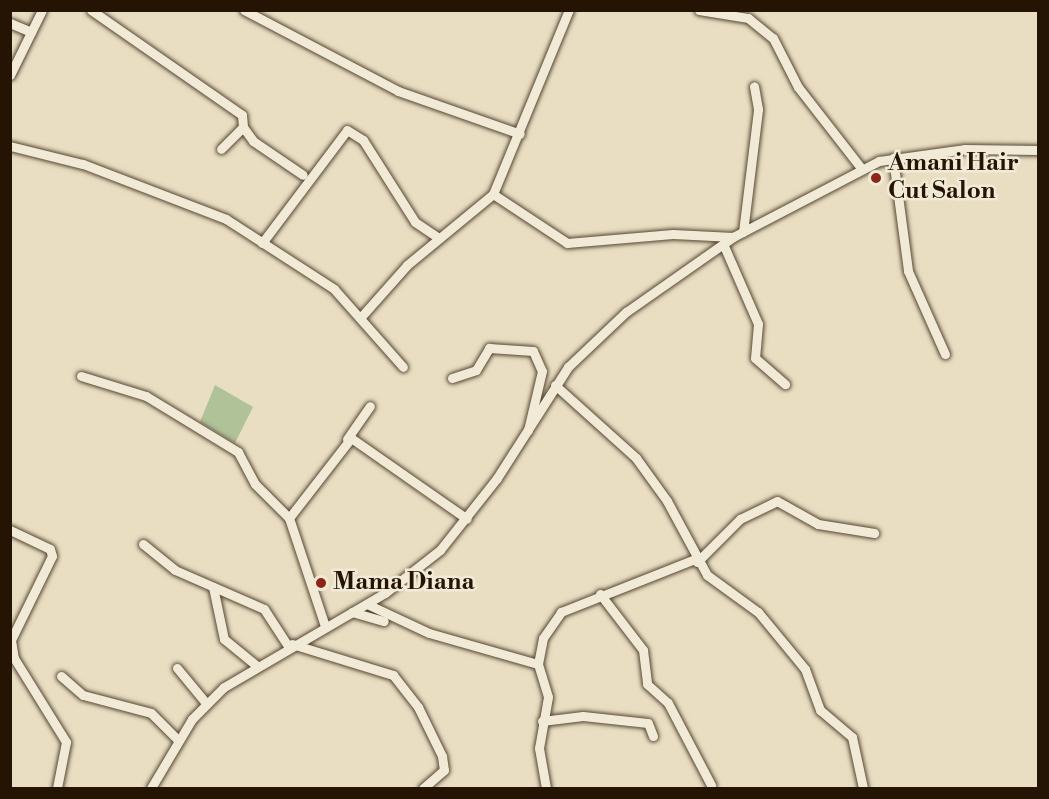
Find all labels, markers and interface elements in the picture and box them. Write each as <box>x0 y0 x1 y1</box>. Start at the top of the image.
place label: Amani Hair Cut Salon <box>888 150 1019 206</box>
marker: Amani Hair Cut Salon <box>869 171 883 185</box>
place label: Mama Diana <box>333 569 474 597</box>
marker: Mama Diana <box>314 576 328 590</box>

